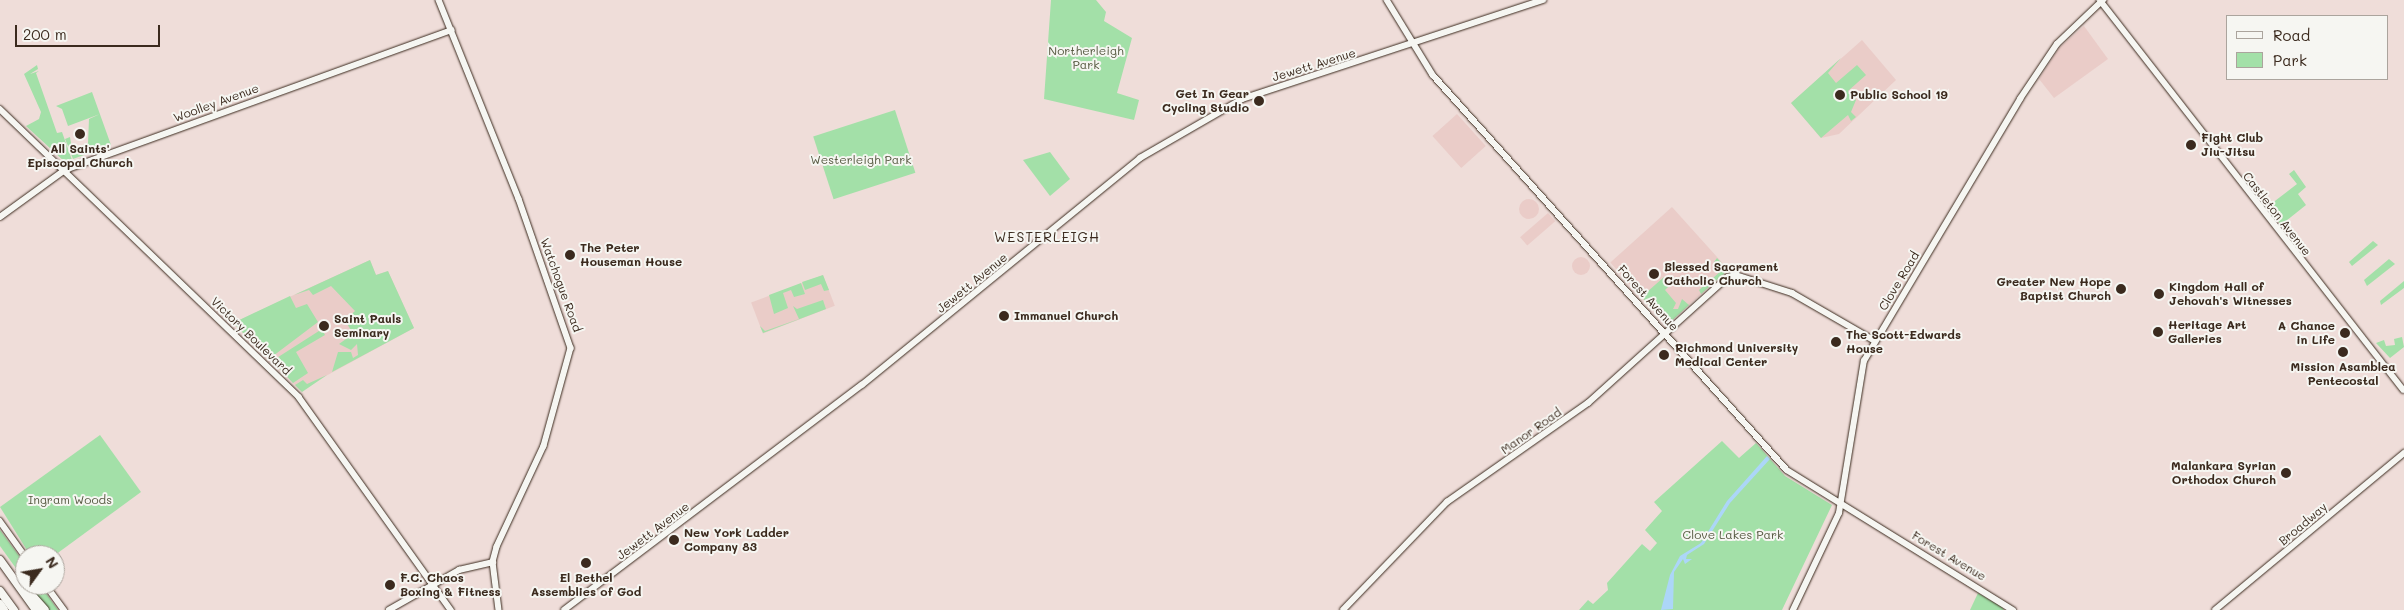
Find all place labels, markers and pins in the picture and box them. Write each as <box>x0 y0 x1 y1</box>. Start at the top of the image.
place label: Get In Gear Cycling Studio <box>1162 87 1249 115</box>
place label: Public School 19 <box>1850 88 1948 102</box>
marker: Public School 19 <box>1834 89 1846 101</box>
marker: Get In Gear Cycling Studio <box>1253 95 1265 107</box>
marker: All Saints' Episcopal Church <box>74 128 86 140</box>
place label: Fight Club Jiu-Jitsu <box>2201 131 2263 159</box>
marker: Fight Club Jiu-Jitsu <box>2185 139 2197 151</box>
place label: All Saints' Episcopal Church <box>27 142 133 170</box>
place label: The Peter Houseman House <box>580 241 682 269</box>
marker: The Peter Houseman House <box>564 249 576 261</box>
place label: Blessed Sacrament Catholic Church <box>1664 260 1778 288</box>
marker: Blessed Sacrament Catholic Church <box>1648 268 1660 280</box>
place label: Greater New Hope Baptist Church <box>1996 275 2111 303</box>
place label: Kingdom Hall of Jehovah's Witnesses <box>2169 280 2292 308</box>
marker: Greater New Hope Baptist Church <box>2115 283 2127 295</box>
marker: Kingdom Hall of Jehovah's Witnesses <box>2153 288 2165 300</box>
place label: Immanuel Church <box>1014 309 1118 323</box>
marker: Immanuel Church <box>998 310 1010 322</box>
place label: Saint Pauls Seminary <box>334 312 401 340</box>
place label: Heritage Art Galleries <box>2168 318 2246 346</box>
place label: A Chance in Life <box>2278 319 2335 347</box>
marker: Saint Pauls Seminary <box>318 320 330 332</box>
marker: Heritage Art Galleries <box>2152 326 2164 338</box>
marker: A Chance in Life <box>2339 327 2351 339</box>
place label: The Scott-Edwards House <box>1846 328 1961 356</box>
marker: The Scott-Edwards House <box>1830 336 1842 348</box>
place label: Richmond University Medical Center <box>1675 341 1798 369</box>
marker: Mission Asamblea Pentecostal <box>2337 346 2349 358</box>
marker: Richmond University Medical Center <box>1657 348 1671 362</box>
place label: Mission Asamblea Pentecostal <box>2290 360 2396 388</box>
place label: Malankara Syrian Orthodox Church <box>2171 459 2276 487</box>
marker: Malankara Syrian Orthodox Church <box>2280 467 2292 479</box>
place label: New York Ladder Company 83 <box>684 526 789 554</box>
marker: New York Ladder Company 83 <box>668 534 680 546</box>
marker: El Bethel Assemblies of God <box>580 557 592 569</box>
place label: F.C. Chaos Boxing & Fitness <box>400 571 501 599</box>
place label: El Bethel Assemblies of God <box>531 571 641 599</box>
marker: F.C. Chaos Boxing & Fitness <box>384 579 396 591</box>

